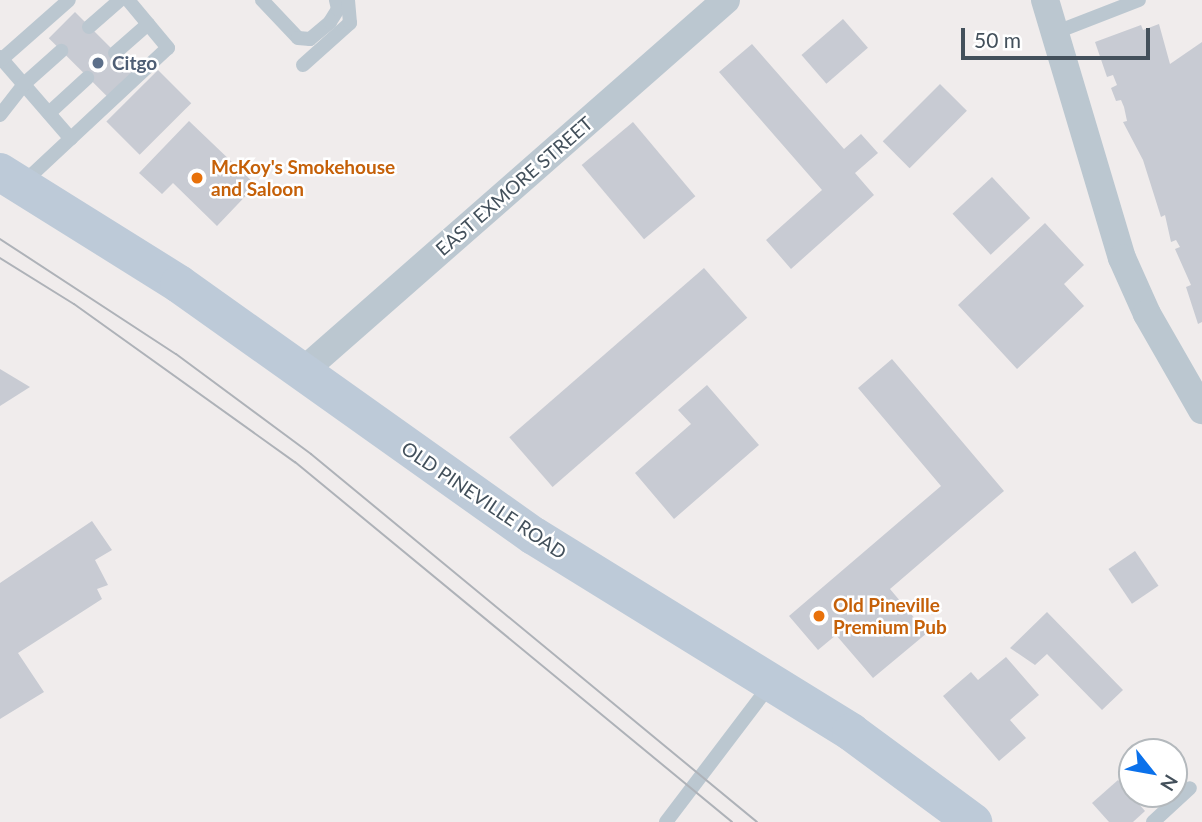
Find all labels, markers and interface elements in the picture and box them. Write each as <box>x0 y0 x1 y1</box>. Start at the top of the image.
scale bar <box>964 14 1153 58</box>
text: 50 m <box>974 27 1021 52</box>
place label: Citgo <box>112 52 157 74</box>
marker: Citgo <box>90 55 106 71</box>
street label: EAST EXMORE STREET <box>431 112 597 260</box>
place label: McKoy's Smokehouse and Saloon <box>211 156 395 200</box>
marker: McKoy's Smokehouse and Saloon <box>189 170 205 186</box>
street label: OLD PINEVILLE ROAD <box>397 436 571 564</box>
place label: Old Pineville Premium Pub <box>833 594 947 638</box>
marker: Old Pineville Premium Pub <box>811 608 827 624</box>
north arrow <box>1118 738 1188 808</box>
text: N <box>1156 771 1183 795</box>

